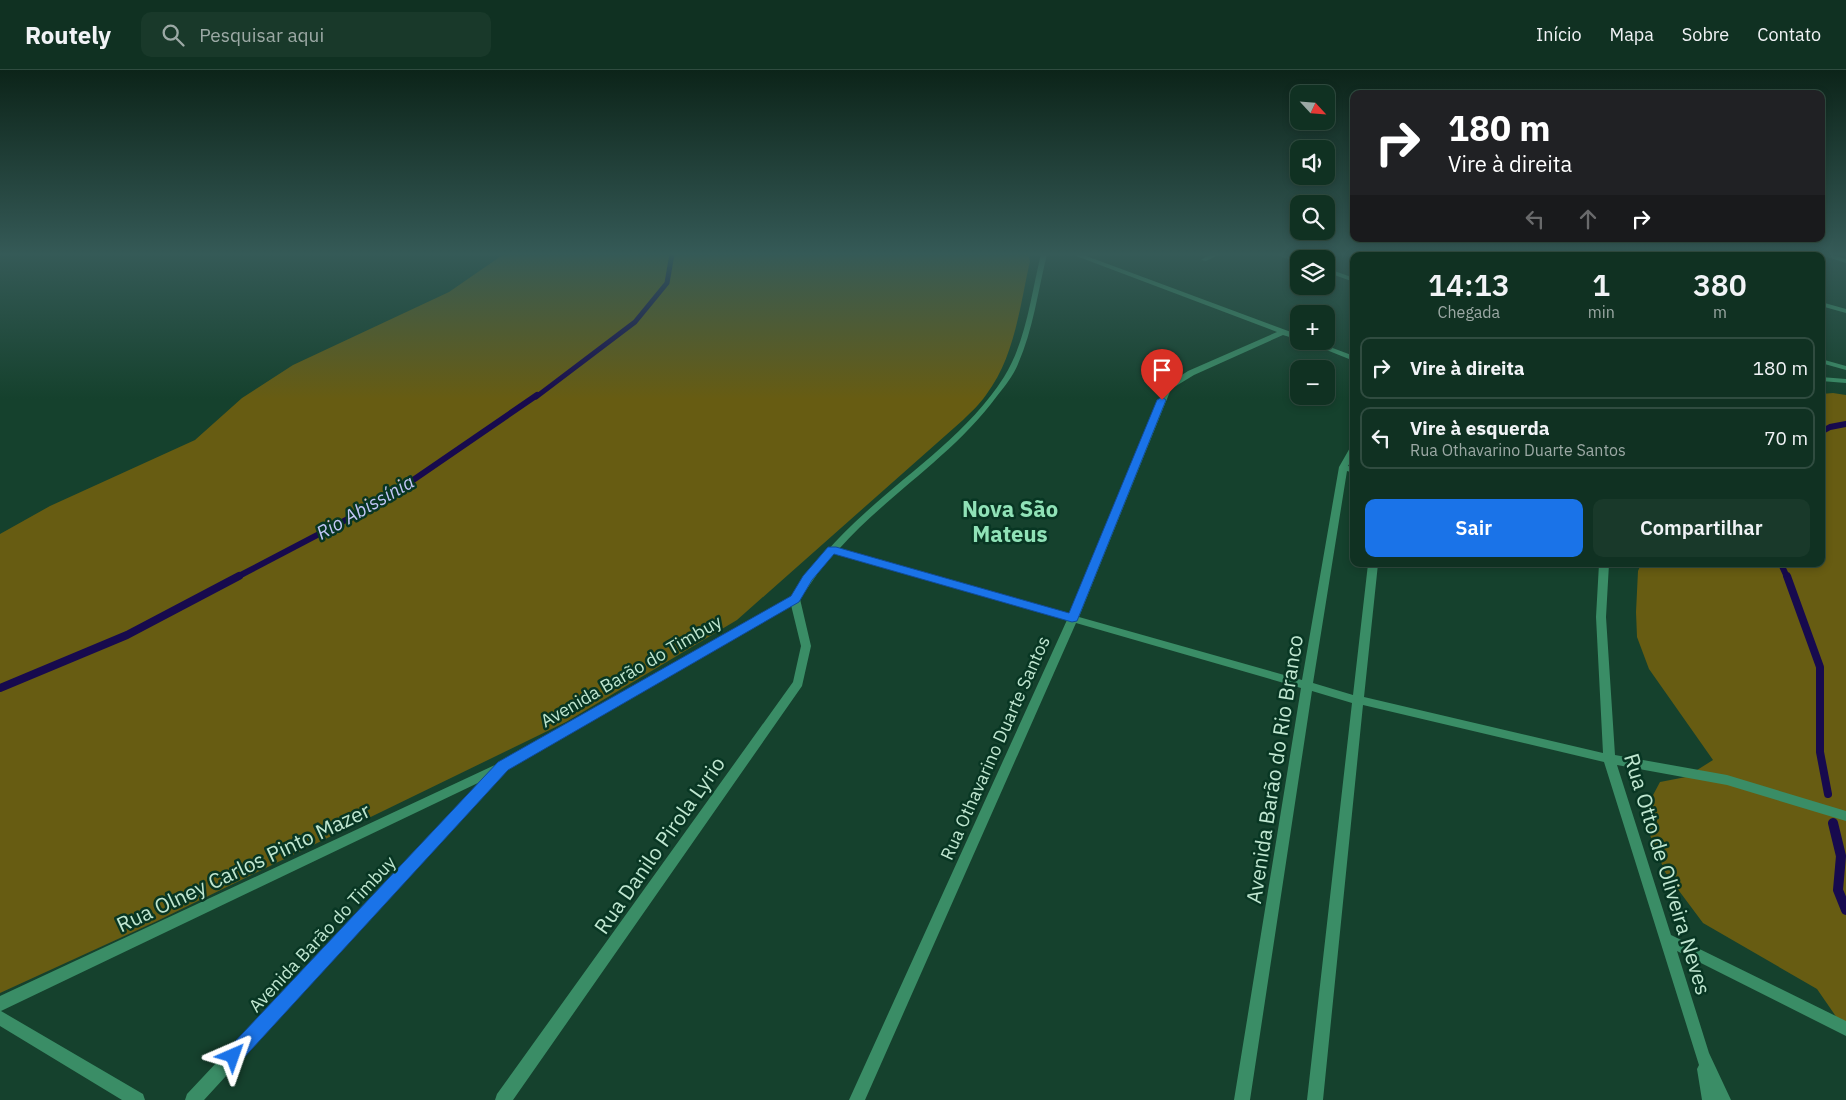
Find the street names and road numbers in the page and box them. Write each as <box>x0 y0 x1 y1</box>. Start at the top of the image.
street label: Avenida Barão do Timbuy <box>536 610 726 732</box>
street label: Rua Othavarino Duarte Santos <box>935 632 1055 864</box>
street label: Avenida Barão do Rio Branco <box>1239 633 1309 905</box>
street label: Rua Otto de Oliveira Neves <box>1618 750 1718 998</box>
street label: Rua Danilo Pirola Lyrio <box>587 751 731 939</box>
street label: Rua Olney Carlos Pinto Mazer <box>112 796 374 938</box>
street label: Avenida Barão do Timbuy <box>243 851 401 1017</box>

